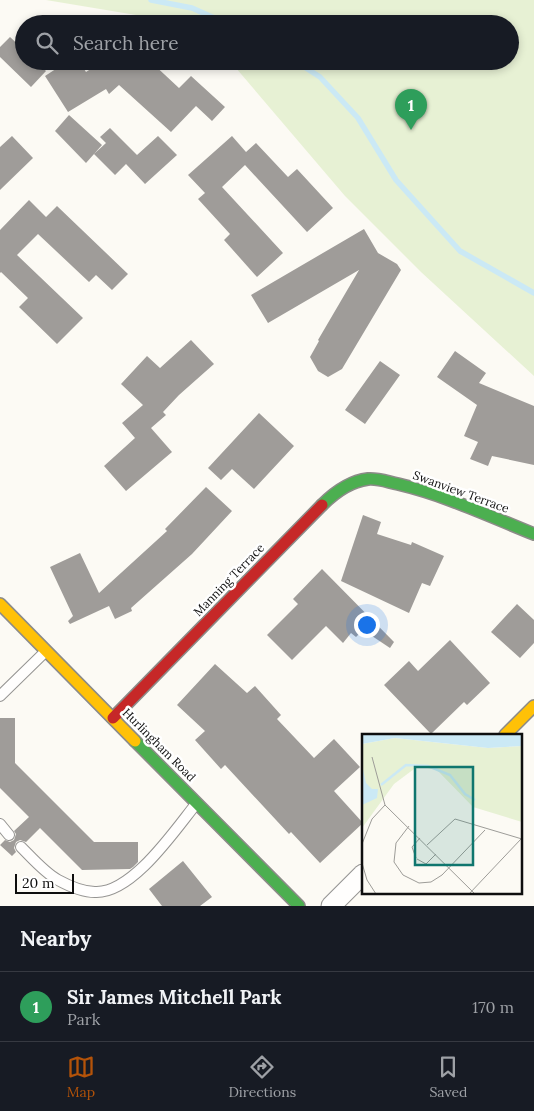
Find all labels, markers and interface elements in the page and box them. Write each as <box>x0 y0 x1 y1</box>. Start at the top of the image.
search box <box>15 15 519 70</box>
icon: search <box>33 29 61 57</box>
text: Search here <box>73 31 179 55</box>
pin: 1 <box>395 89 427 130</box>
street label: Swanview Terrace <box>411 467 512 516</box>
street label: Manning Terrace <box>190 540 267 619</box>
your location <box>354 612 380 638</box>
street label: Hurlingham Road <box>120 705 199 784</box>
inset map <box>362 734 522 894</box>
scale bar <box>15 871 74 894</box>
text: 20 m <box>22 874 54 892</box>
text: Nearby <box>20 925 91 952</box>
text: Sir James Mitchell Park <box>67 985 282 1009</box>
text: 1 <box>33 997 39 1017</box>
text: 170 m <box>472 997 514 1017</box>
text: Park <box>67 1009 100 1029</box>
tab: Map <box>67 1053 95 1101</box>
tab: Directions <box>228 1053 296 1101</box>
tab: Saved <box>429 1053 467 1101</box>

